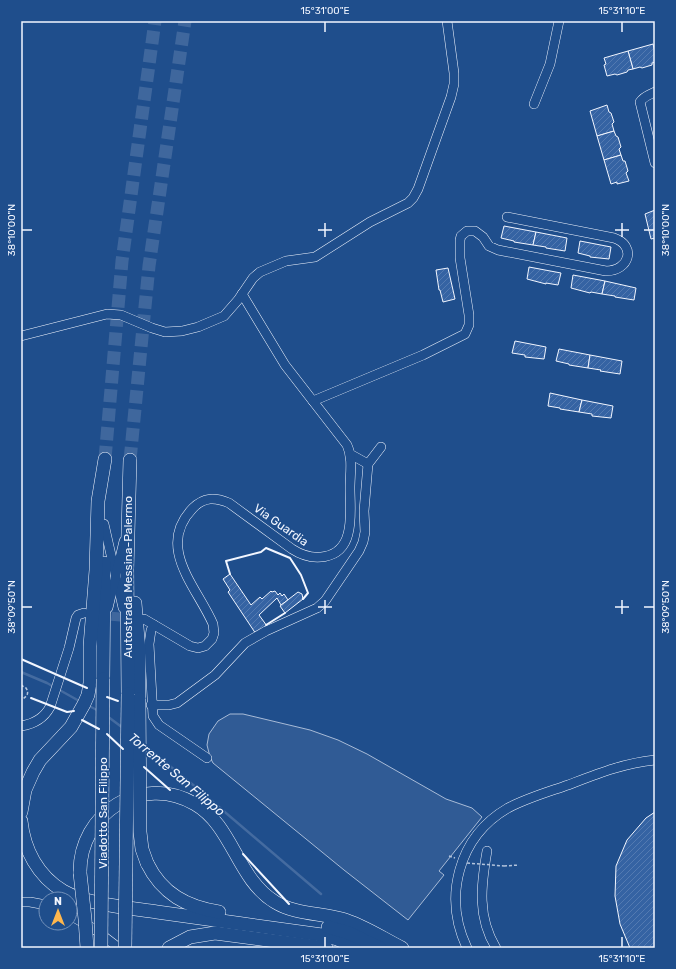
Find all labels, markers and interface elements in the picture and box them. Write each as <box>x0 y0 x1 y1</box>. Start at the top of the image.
text: 15°31'00"E <box>301 5 349 17</box>
text: 15°31'10"E <box>599 5 645 17</box>
text: 38°10'00"N <box>6 204 18 256</box>
text: 38°10'00"N <box>660 204 672 256</box>
street label: Autostrada Messina-Palermo <box>121 496 135 658</box>
street label: Via Guardia <box>251 501 311 549</box>
text: 38°09'50"N <box>6 580 18 634</box>
text: 38°09'50"N <box>660 580 672 634</box>
water label: Torrente San Filippo <box>126 730 228 819</box>
street label: Viadotto San Filippo <box>96 757 110 869</box>
north arrow <box>38 891 78 931</box>
text: N <box>54 895 62 908</box>
text: 15°31'00"E <box>301 953 349 965</box>
text: 15°31'10"E <box>599 953 645 965</box>

